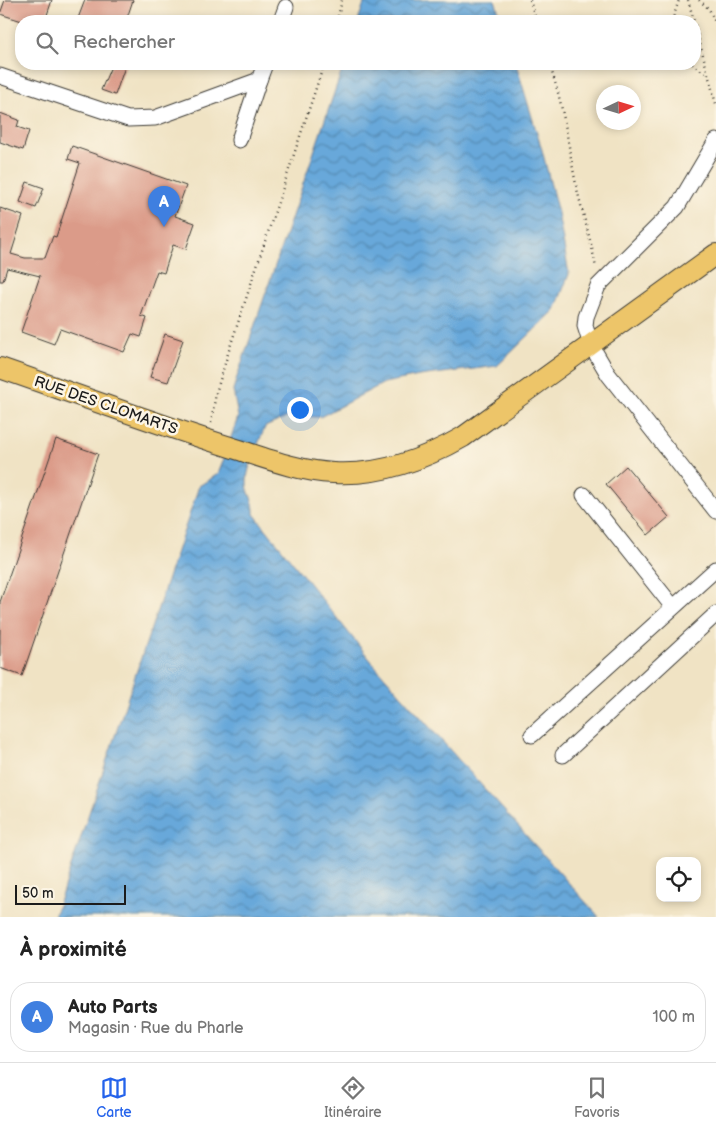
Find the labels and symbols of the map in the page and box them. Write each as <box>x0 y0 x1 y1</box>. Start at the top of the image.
north arrow <box>596 85 641 130</box>
pin: A <box>148 186 180 227</box>
street label: RUE DES CLOMARTS <box>31 372 180 439</box>
your location <box>287 397 313 423</box>
scale bar <box>15 882 126 905</box>

